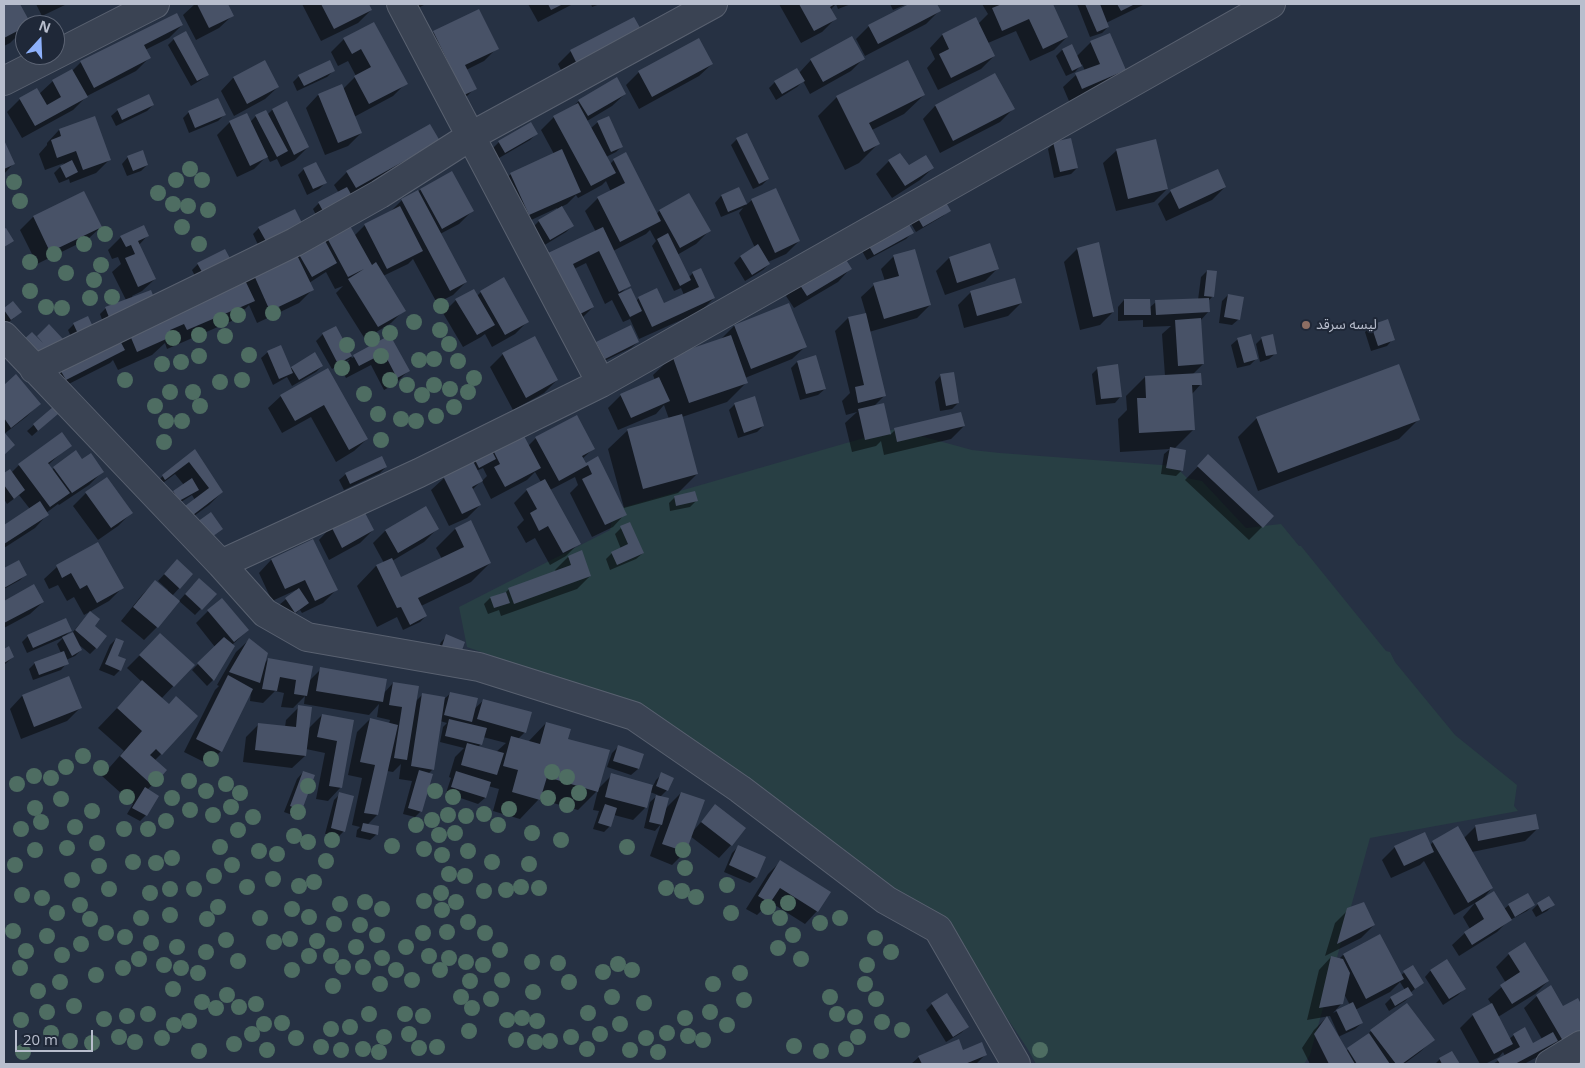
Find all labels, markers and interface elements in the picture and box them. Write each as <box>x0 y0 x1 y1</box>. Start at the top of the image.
north arrow <box>15 15 65 65</box>
text: N <box>36 15 54 37</box>
place label: لیسه سرقد <box>1316 317 1377 333</box>
marker: لیسه سرقد <box>1300 319 1312 331</box>
scale bar <box>18 1020 95 1052</box>
text: 20 m <box>23 1029 58 1049</box>

